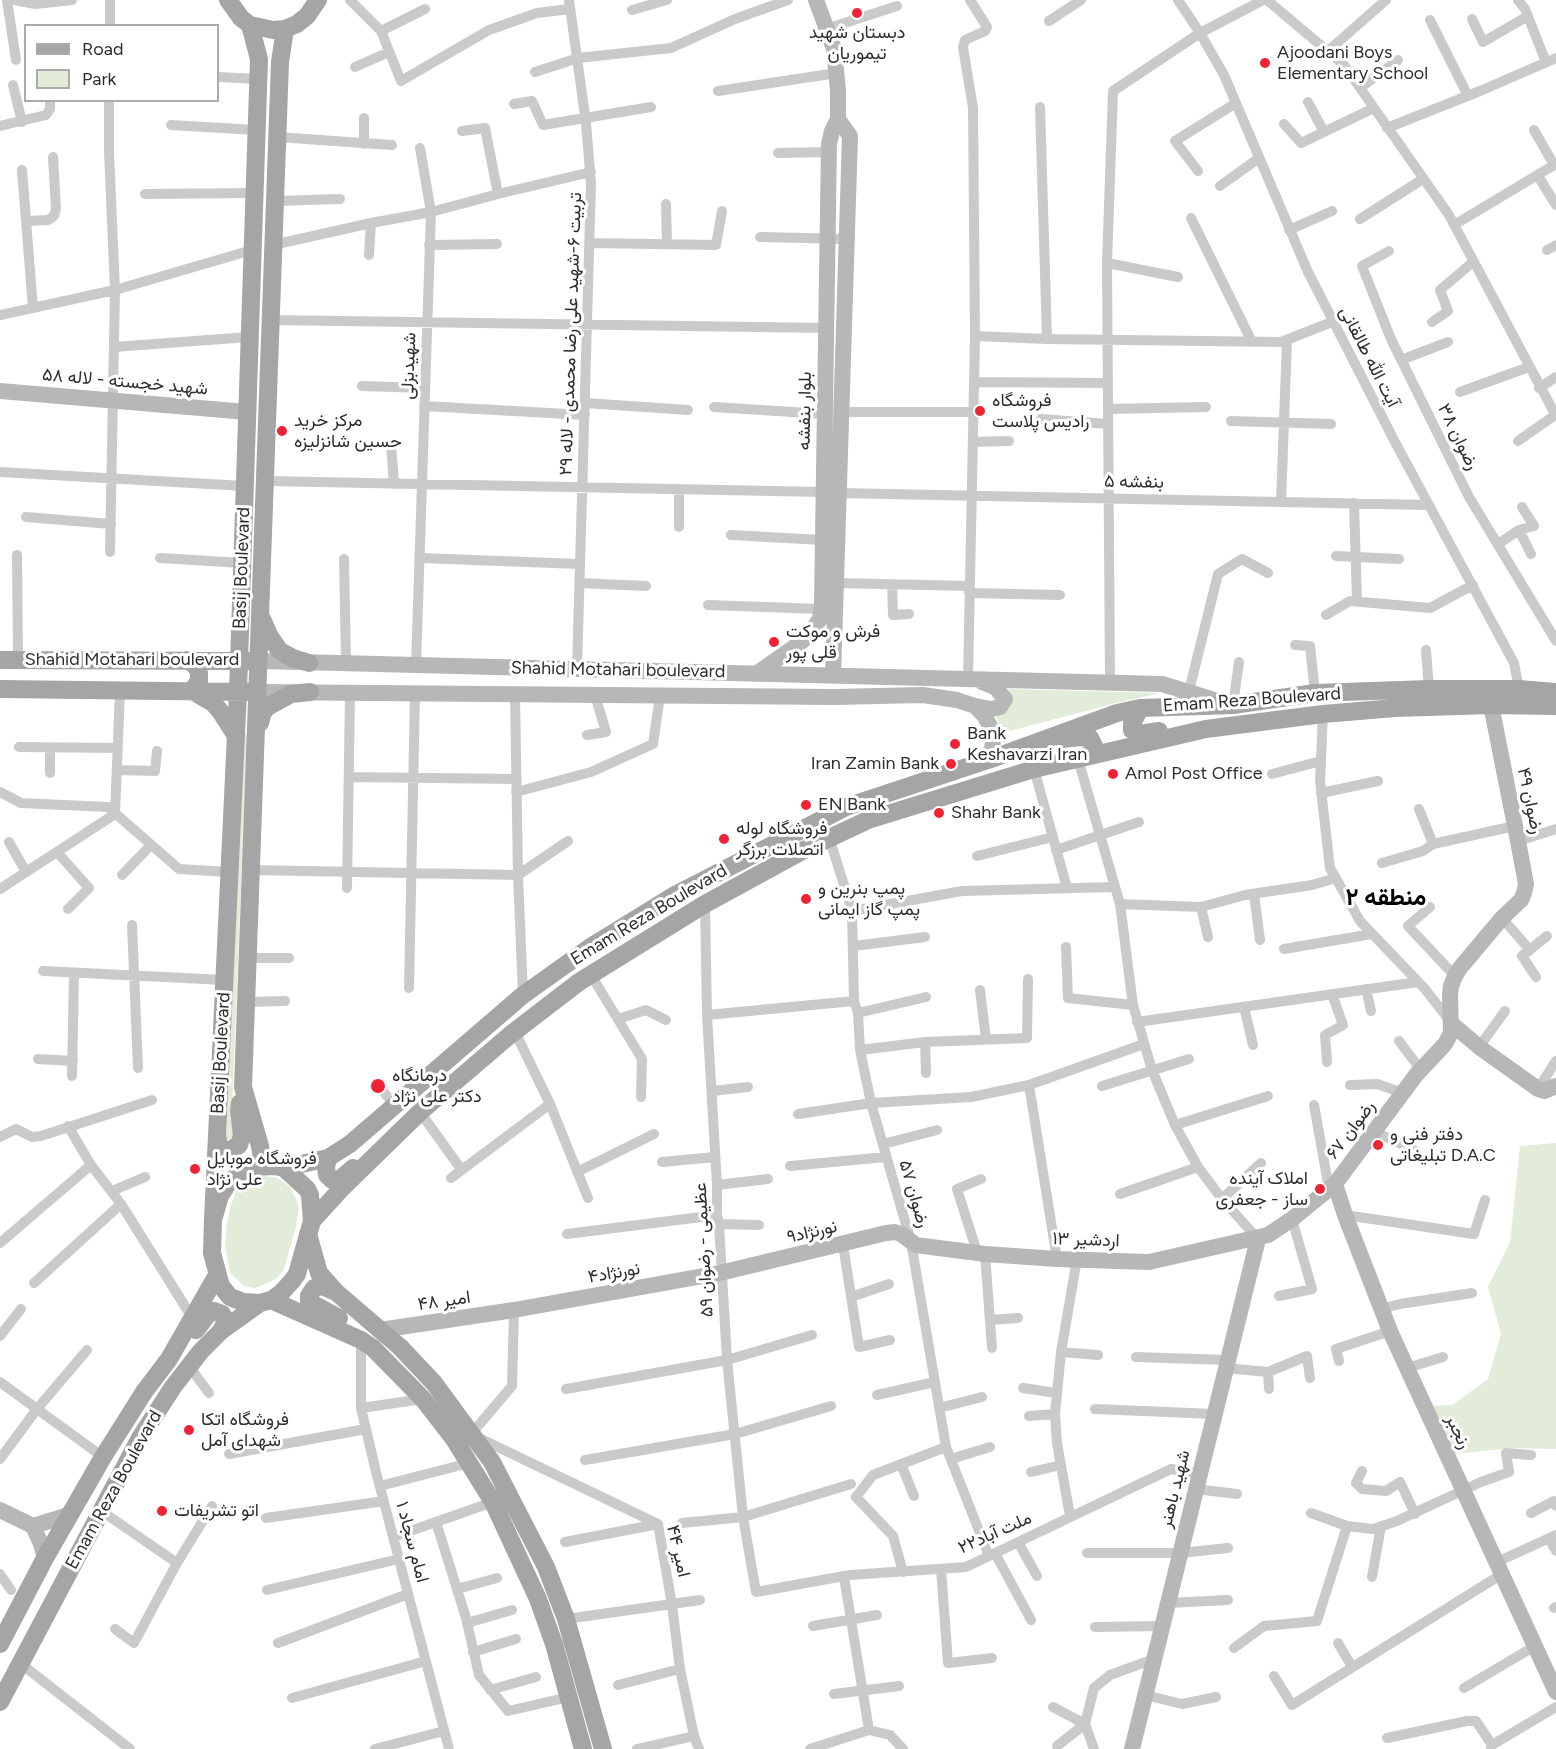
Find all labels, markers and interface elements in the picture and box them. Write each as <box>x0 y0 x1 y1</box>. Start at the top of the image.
marker: دبستان شهید تیموریان <box>850 6 864 20</box>
place label: دبستان شهید تیموریان <box>809 22 905 64</box>
legend <box>24 24 219 102</box>
text: Road <box>82 38 123 60</box>
place label: Ajoodani Boys Elementary School <box>1277 42 1428 84</box>
marker: Ajoodani Boys Elementary School <box>1258 56 1272 70</box>
text: Park <box>82 68 116 90</box>
street label: تربیت ۶-شهید علی رضا محمدی - لاله ۲۹ <box>555 192 587 476</box>
street label: آیت الله طالقانی <box>1334 303 1404 411</box>
street label: شهیدبزلی <box>397 332 421 400</box>
street label: شهید خجسته - لاله ۵۸ <box>41 364 209 400</box>
street label: بلوار بنفشه <box>794 371 816 451</box>
place label: فروشگاه رادیس پلاست <box>992 390 1089 432</box>
street label: رضوان ۳۸ <box>1433 400 1483 474</box>
marker: فروشگاه رادیس پلاست <box>973 404 987 418</box>
place label: مرکز خرید حسین شانزلیزه <box>294 410 402 452</box>
marker: مرکز خرید حسین شانزلیزه <box>275 424 289 438</box>
street label: بنفشه ۵ <box>1104 471 1164 493</box>
street label: Basij Boulevard <box>229 507 255 629</box>
place label: فرش و موکت قلی پور <box>786 621 880 664</box>
marker: فرش و موکت قلی پور <box>767 635 781 649</box>
street label: Shahid Motahari boulevard <box>25 649 239 671</box>
street label: Shahid Motahari boulevard <box>511 657 725 683</box>
street label: Emam Reza Boulevard <box>1162 683 1342 717</box>
place label: Bank Keshavarzi Iran <box>967 723 1087 766</box>
marker: Bank Keshavarzi Iran <box>948 737 962 751</box>
place label: Iran Zamin Bank <box>811 753 939 775</box>
marker: Iran Zamin Bank <box>944 757 958 771</box>
place label: Amol Post Office <box>1125 763 1263 785</box>
street label: رضوان ۴۹ <box>1512 766 1548 836</box>
marker: Amol Post Office <box>1106 767 1120 781</box>
place label: EN Bank <box>818 794 886 816</box>
marker: EN Bank <box>799 798 813 812</box>
place label: Shahr Bank <box>951 802 1041 824</box>
marker: Shahr Bank <box>932 806 946 820</box>
place label: فروشگاه لوله اتصلات برزگر <box>736 818 828 860</box>
marker: فروشگاه لوله اتصلات برزگر <box>717 832 731 846</box>
street label: Emam Reza Boulevard <box>567 860 731 970</box>
place label: پمپ بنرین و پمپ گاز ایمانی <box>818 878 920 920</box>
district label: منطقه ۲ <box>1346 884 1426 912</box>
marker: پمپ بنرین و پمپ گاز ایمانی <box>799 892 813 906</box>
street label: Basij Boulevard <box>207 992 235 1114</box>
place label: درمانگاه دکتر علی نژاد <box>392 1065 482 1108</box>
marker: درمانگاه دکتر علی نژاد <box>369 1077 387 1095</box>
street label: رضوان ۶۷ <box>1322 1096 1380 1164</box>
place label: دفتر فنی و تبلیغاتی D.A.C <box>1390 1124 1496 1166</box>
marker: دفتر فنی و تبلیغاتی D.A.C <box>1371 1138 1385 1152</box>
place label: فروشگاه موبایل علی نژاد <box>207 1148 317 1190</box>
street label: رضوان ۵۷ <box>894 1157 934 1231</box>
marker: فروشگاه موبایل علی نژاد <box>188 1162 202 1176</box>
place label: املاک آینده ساز - جعفری <box>1216 1168 1308 1210</box>
street label: عظیمی - رضوان ۵۹ <box>690 1182 718 1318</box>
marker: املاک آینده ساز - جعفری <box>1313 1182 1327 1196</box>
street label: نورنژاد۹ <box>785 1216 839 1248</box>
street label: اردشیر ۱۳ <box>1052 1228 1120 1252</box>
street label: نورنژاد۴ <box>586 1258 642 1288</box>
street label: امیر ۴۸ <box>416 1287 472 1315</box>
street label: Emam Reza Boulevard <box>61 1407 167 1573</box>
place label: فروشگاه اتکا شهدای آمل <box>201 1409 289 1452</box>
street label: رنجبر <box>1441 1411 1475 1453</box>
marker: فروشگاه اتکا شهدای آمل <box>182 1423 196 1437</box>
street label: شهید باهنر <box>1155 1448 1195 1530</box>
street label: امام سجاد ۱ <box>391 1499 433 1585</box>
place label: اتو تشریفات <box>174 1500 259 1522</box>
marker: اتو تشریفات <box>155 1504 169 1518</box>
street label: ملت آباد۲۲ <box>955 1507 1035 1559</box>
street label: امیر ۴۴ <box>662 1523 694 1579</box>

